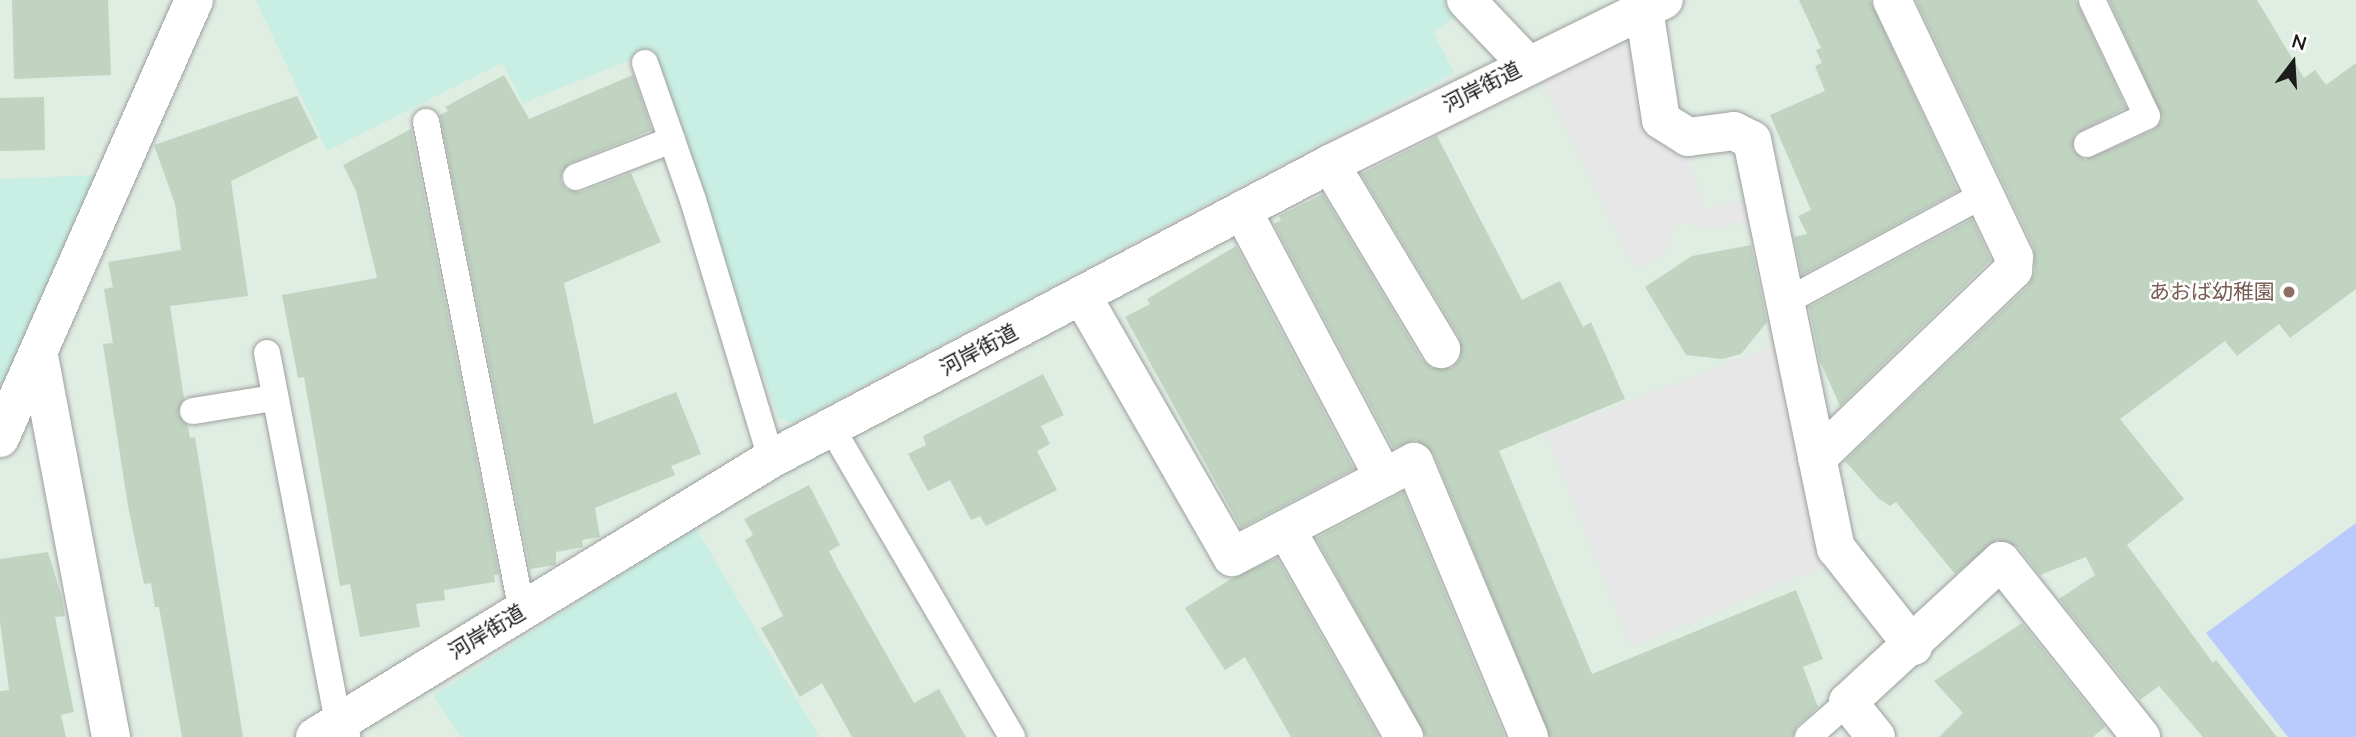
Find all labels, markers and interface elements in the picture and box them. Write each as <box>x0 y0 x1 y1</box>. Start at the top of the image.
north arrow <box>2258 28 2328 98</box>
text: N <box>2289 28 2310 57</box>
street label: 河岸街道 <box>1439 57 1525 117</box>
place label: あおば幼稚園 <box>2149 279 2275 305</box>
marker: あおば幼稚園 <box>2281 284 2297 300</box>
street label: 河岸街道 <box>936 319 1022 381</box>
street label: 河岸街道 <box>445 600 529 664</box>

